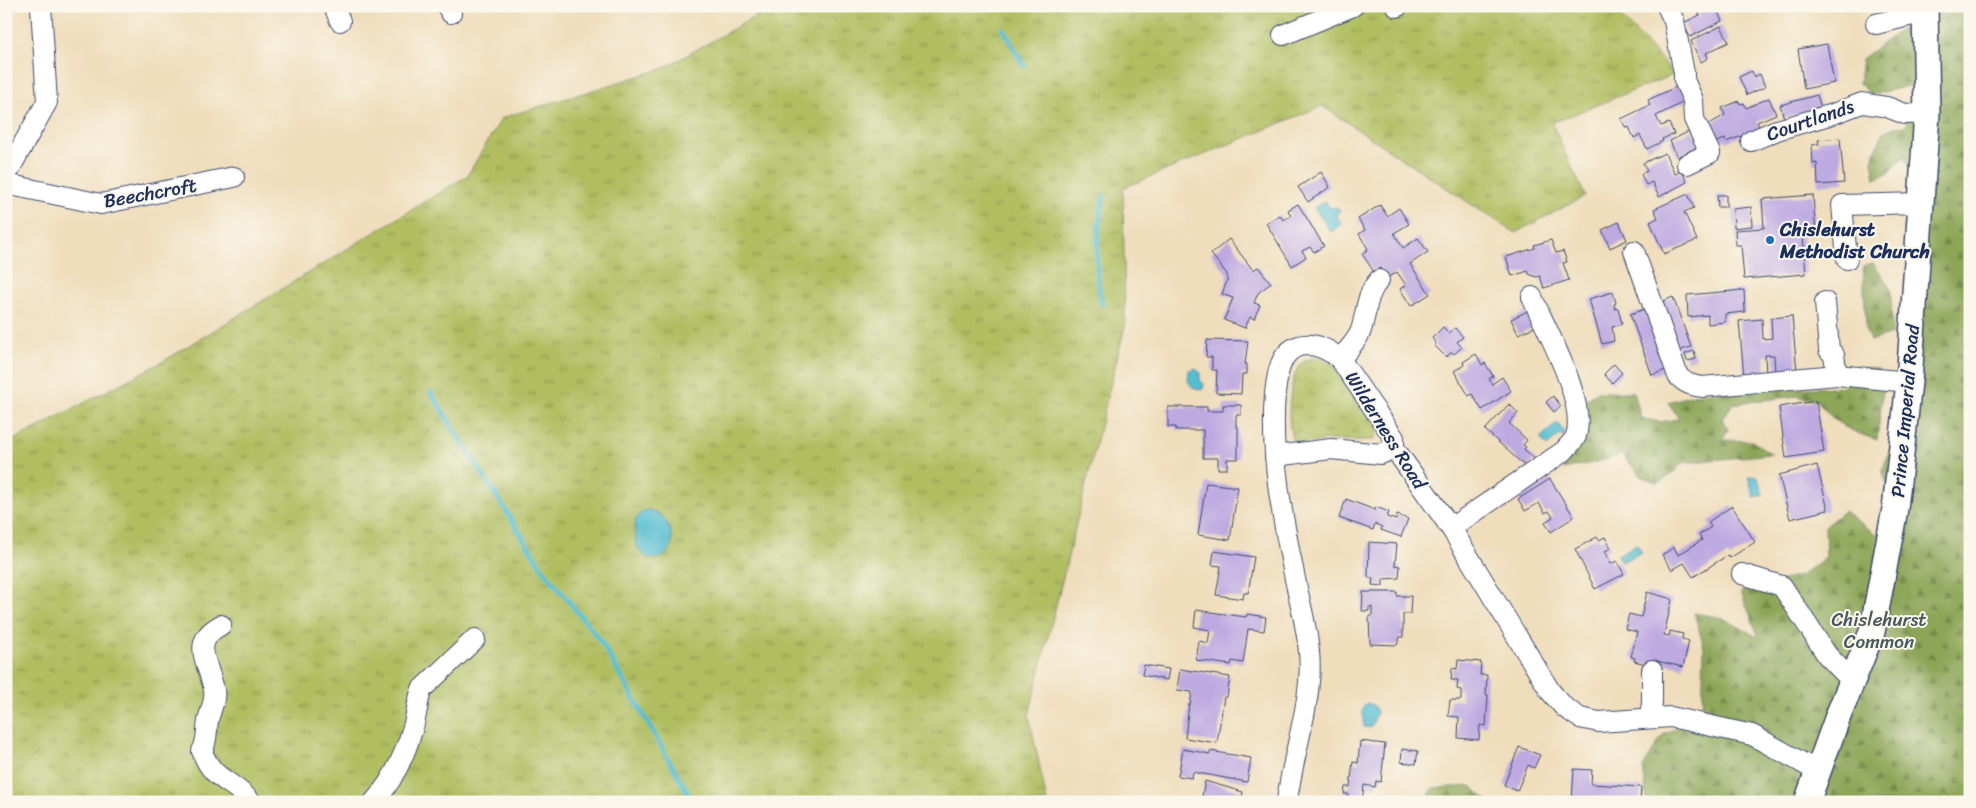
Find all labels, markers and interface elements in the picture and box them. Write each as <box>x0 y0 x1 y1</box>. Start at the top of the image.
street label: Courtlands <box>1762 90 1858 150</box>
street label: Beechcroft <box>101 169 199 217</box>
place label: Chislehurst Methodist Church <box>1779 213 1930 268</box>
marker: Chislehurst Methodist Church <box>1764 234 1776 246</box>
street label: Prince Imperial Road <box>1881 322 1929 499</box>
street label: Wilderness Road <box>1336 364 1437 497</box>
park label: Chislehurst Common <box>1831 603 1927 658</box>

